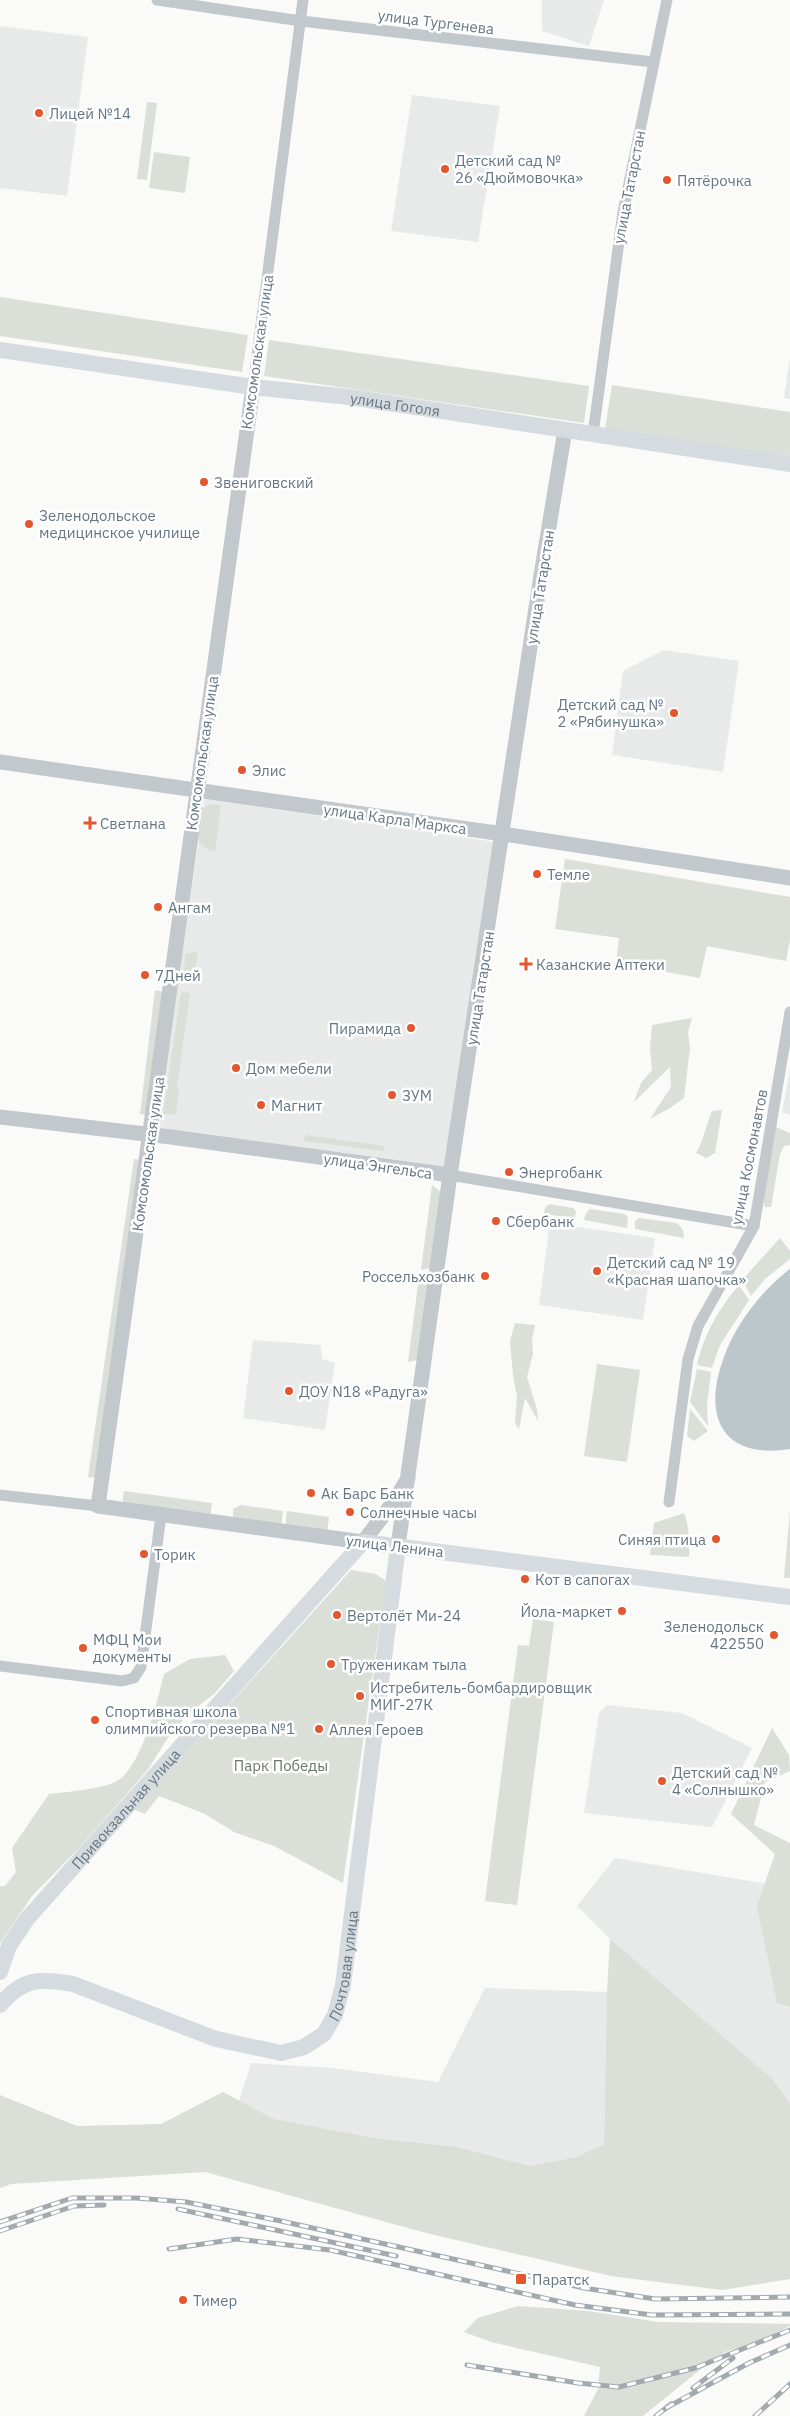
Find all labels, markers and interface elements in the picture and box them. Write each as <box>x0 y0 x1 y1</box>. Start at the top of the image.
street label: улица Тургенева <box>377 5 495 39</box>
place label: Лицей №14 <box>49 104 131 123</box>
marker: Лицей №14 <box>33 107 45 119</box>
street label: улица Татарстан <box>609 129 649 245</box>
place label: Детский сад № 26 «Дюймовочка» <box>455 151 583 187</box>
marker: Детский сад № 26 «Дюймовочка» <box>439 163 451 175</box>
place label: Пятёрочка <box>677 171 752 190</box>
marker: Пятёрочка <box>661 174 673 186</box>
street label: Комсомольская улица <box>237 273 277 431</box>
street label: улица Гоголя <box>349 388 441 420</box>
place label: Звениговский <box>214 473 314 492</box>
marker: Звениговский <box>198 476 210 488</box>
place label: Зеленодольское медицинское училище <box>39 506 200 542</box>
marker: Зеленодольское медицинское училище <box>23 518 35 530</box>
street label: улица Татарстан <box>522 529 558 645</box>
street label: Комсомольская улица <box>182 674 222 832</box>
place label: Детский сад № 2 «Рябинушка» <box>557 695 664 731</box>
marker: Детский сад № 2 «Рябинушка» <box>668 707 680 719</box>
place label: Элис <box>252 761 287 780</box>
marker: Элис <box>236 764 248 776</box>
street label: улица Карла Маркса <box>322 800 468 838</box>
place label: Светлана <box>100 814 166 833</box>
marker: Светлана <box>84 817 96 829</box>
place label: Темле <box>547 865 590 884</box>
marker: Темле <box>531 868 543 880</box>
place label: Ангам <box>168 898 211 917</box>
marker: Ангам <box>152 901 164 913</box>
street label: улица Татарстан <box>462 930 498 1046</box>
place label: Казанские Аптеки <box>536 955 665 974</box>
marker: Казанские Аптеки <box>520 958 532 970</box>
place label: 7Дней <box>155 966 201 985</box>
marker: 7Дней <box>139 969 151 981</box>
place label: Пирамида <box>329 1019 401 1038</box>
marker: Пирамида <box>405 1022 417 1034</box>
place label: Дом мебели <box>246 1059 332 1078</box>
marker: Дом мебели <box>230 1062 242 1074</box>
street label: Комсомольская улица <box>128 1075 168 1233</box>
place label: ЗУМ <box>402 1086 432 1105</box>
street label: улица Космонавтов <box>726 1087 772 1227</box>
marker: ЗУМ <box>386 1089 398 1101</box>
place label: Магнит <box>271 1096 322 1115</box>
marker: Магнит <box>255 1099 267 1111</box>
street label: улица Энгельса <box>322 1149 434 1183</box>
place label: Энергобанк <box>519 1163 602 1182</box>
marker: Энергобанк <box>503 1166 515 1178</box>
place label: Сбербанк <box>506 1212 574 1231</box>
marker: Сбербанк <box>490 1215 502 1227</box>
place label: Детский сад № 19 «Красная шапочка» <box>607 1253 746 1289</box>
marker: Детский сад № 19 «Красная шапочка» <box>591 1265 603 1277</box>
place label: Россельхозбанк <box>362 1267 475 1286</box>
marker: Россельхозбанк <box>479 1270 491 1282</box>
place label: ДОУ N18 «Радуга» <box>299 1382 428 1401</box>
marker: ДОУ N18 «Радуга» <box>283 1385 295 1397</box>
place label: Ак Барс Банк <box>321 1484 414 1503</box>
marker: Ак Барс Банк <box>305 1487 317 1499</box>
place label: Солнечные часы <box>360 1503 477 1522</box>
marker: Солнечные часы <box>344 1506 356 1518</box>
place label: Синяя птица <box>618 1530 706 1549</box>
street label: улица Ленина <box>345 1531 445 1561</box>
marker: Синяя птица <box>710 1533 722 1545</box>
place label: Торик <box>154 1545 196 1564</box>
marker: Торик <box>138 1548 150 1560</box>
place label: Кот в сапогах <box>535 1570 630 1589</box>
marker: Кот в сапогах <box>519 1573 531 1585</box>
place label: Йола-маркет <box>520 1602 612 1621</box>
marker: Йола-маркет <box>616 1605 628 1617</box>
place label: Вертолёт Ми-24 <box>347 1606 461 1625</box>
marker: Вертолёт Ми-24 <box>331 1609 343 1621</box>
place label: Зеленодольск 422550 <box>664 1617 764 1653</box>
marker: Зеленодольск 422550 <box>768 1629 780 1641</box>
place label: МФЦ Мои документы <box>93 1630 172 1666</box>
marker: МФЦ Мои документы <box>77 1642 89 1654</box>
place label: Труженикам тыла <box>341 1655 467 1674</box>
marker: Труженикам тыла <box>325 1658 337 1670</box>
place label: Истребитель-бомбардировщик МИГ-27К <box>370 1678 592 1714</box>
marker: Истребитель-бомбардировщик МИГ-27К <box>354 1690 366 1702</box>
place label: Спортивная школа олимпийского резерва №1 <box>105 1702 295 1738</box>
marker: Спортивная школа олимпийского резерва №1 <box>89 1714 101 1726</box>
place label: Аллея Героев <box>329 1720 424 1739</box>
marker: Аллея Героев <box>313 1723 325 1735</box>
street label: Привокзальная улица <box>67 1744 184 1873</box>
park label: Парк Победы <box>234 1756 328 1775</box>
place label: Детский сад № 4 «Солнышко» <box>672 1763 779 1799</box>
marker: Детский сад № 4 «Солнышко» <box>656 1775 668 1787</box>
street label: Почтовая улица <box>324 1909 362 2024</box>
place label: Паратск <box>532 2270 590 2289</box>
marker: Паратск <box>514 2272 528 2286</box>
place label: Тимер <box>193 2291 237 2310</box>
marker: Тимер <box>177 2294 189 2306</box>

